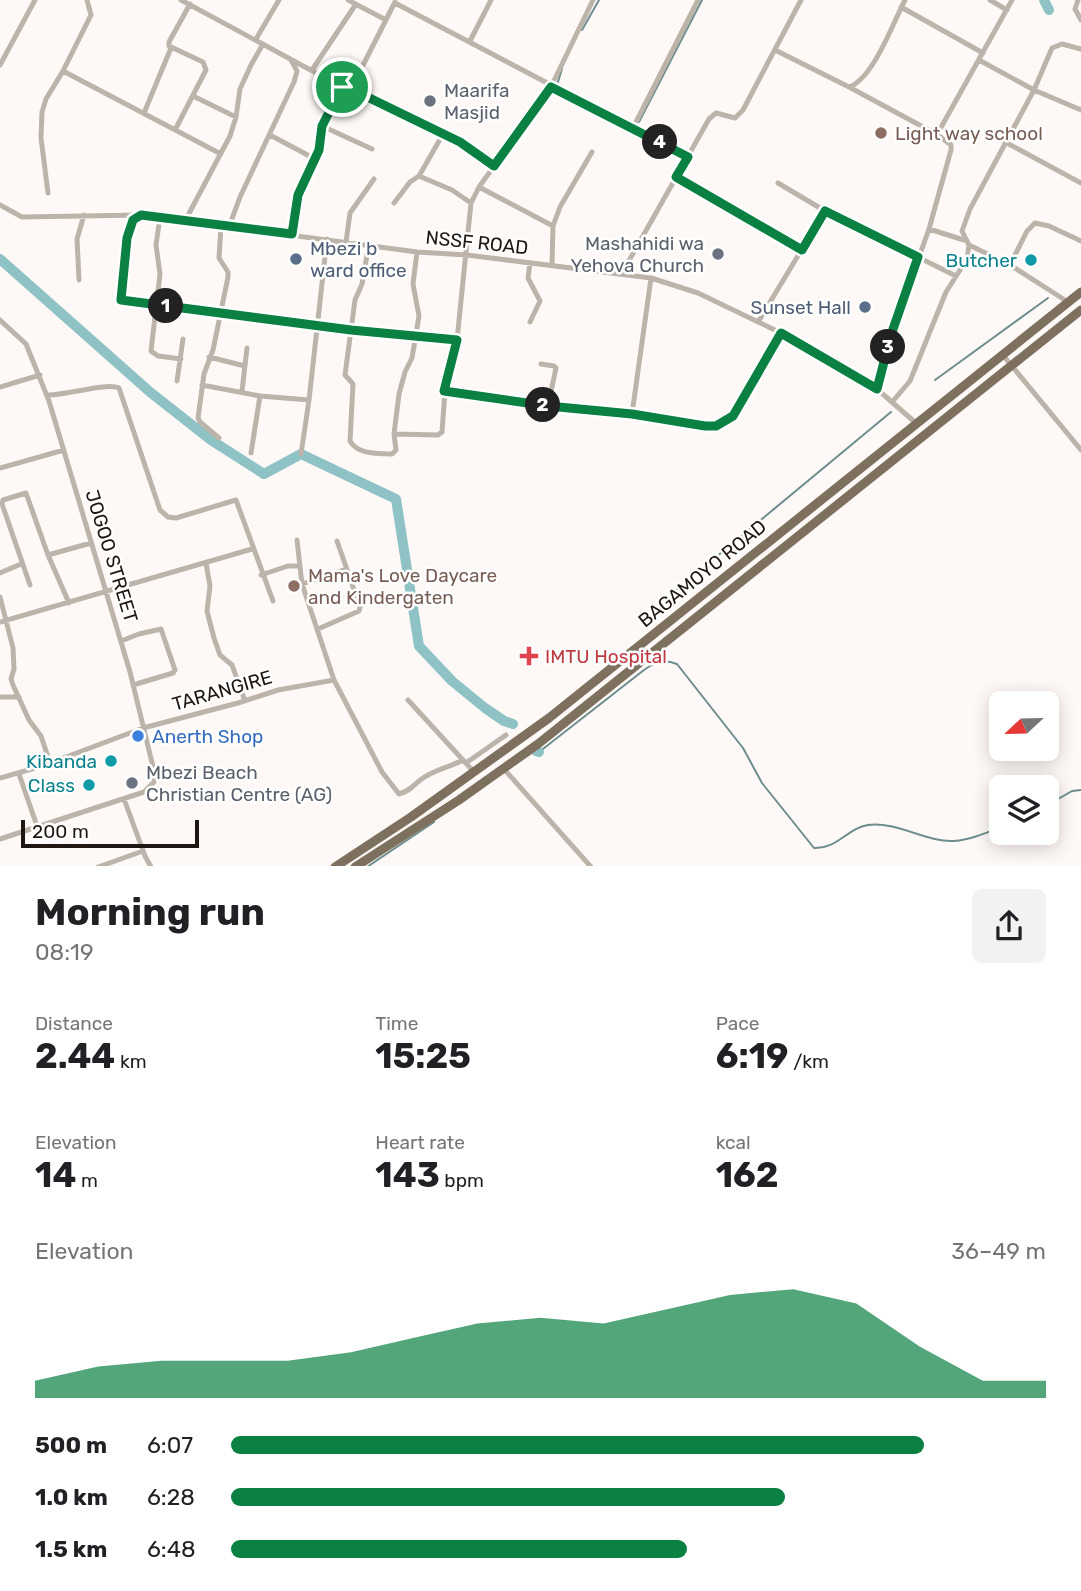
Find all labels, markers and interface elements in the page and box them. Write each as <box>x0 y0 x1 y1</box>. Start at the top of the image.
pin <box>312 57 372 117</box>
icon: arrive <box>323 68 361 106</box>
place label: Maarifa Masjid <box>444 79 510 124</box>
marker: Maarifa Masjid <box>422 93 438 109</box>
place label: Light way school <box>895 122 1043 145</box>
pin: 4 <box>642 124 678 160</box>
marker: Light way school <box>873 125 889 141</box>
text: 4 <box>653 130 666 153</box>
street label: NSSF ROAD <box>424 226 529 259</box>
place label: Mashahidi wa Yehova Church <box>571 232 704 277</box>
place label: Mbezi b ward office <box>310 237 407 282</box>
marker: Mashahidi wa Yehova Church <box>710 246 726 262</box>
place label: Butcher <box>946 249 1018 272</box>
marker: Mbezi b ward office <box>288 251 304 267</box>
marker: Butcher <box>1023 252 1039 268</box>
pin: 1 <box>148 288 184 324</box>
text: 1 <box>161 294 170 317</box>
place label: Sunset Hall <box>751 296 851 319</box>
marker: Sunset Hall <box>857 299 873 315</box>
pin: 3 <box>870 330 906 364</box>
text: 3 <box>881 335 894 358</box>
pin: 2 <box>526 388 560 422</box>
text: 2 <box>536 393 549 416</box>
street label: JOGOO STREET <box>80 487 143 625</box>
street label: BAGAMOYO ROAD <box>634 515 771 632</box>
place label: Mama's Love Daycare and Kindergaten <box>308 564 497 609</box>
marker: Mama's Love Daycare and Kindergaten <box>286 578 302 594</box>
place label: IMTU Hospital <box>545 645 667 668</box>
marker: IMTU Hospital <box>519 646 539 666</box>
street label: TARANGIRE <box>170 665 275 716</box>
north arrow <box>989 691 1059 761</box>
map controls <box>989 691 1059 845</box>
place label: Anerth Shop <box>152 725 263 748</box>
marker: Anerth Shop <box>130 728 146 744</box>
place label: Kibanda <box>26 750 97 773</box>
marker: Kibanda <box>103 753 119 769</box>
place label: Mbezi Beach Christian Centre (AG) <box>146 761 332 806</box>
place label: Class <box>28 774 75 797</box>
marker: Mbezi Beach Christian Centre (AG) <box>124 775 140 791</box>
button: layers <box>989 775 1059 845</box>
marker: Class <box>81 777 97 793</box>
scale bar <box>21 818 200 849</box>
text: 200 m <box>32 820 89 843</box>
text: Morning run <box>35 889 265 935</box>
button: share <box>972 889 1046 963</box>
text: 08:19 <box>35 938 94 966</box>
text: Distance <box>35 1012 113 1035</box>
text: Time <box>375 1012 418 1035</box>
text: Pace <box>716 1012 759 1035</box>
text: 2.44 <box>35 1035 115 1077</box>
text: 15:25 <box>375 1035 471 1077</box>
text: 6:19 <box>716 1035 789 1077</box>
text: km <box>115 1050 147 1073</box>
text: /km <box>789 1050 829 1073</box>
text: Elevation <box>35 1131 116 1154</box>
text: Heart rate <box>375 1131 465 1154</box>
text: kcal <box>716 1131 751 1154</box>
text: 14 <box>35 1154 76 1196</box>
text: 143 <box>375 1154 440 1196</box>
text: 162 <box>716 1154 779 1196</box>
text: m <box>76 1169 98 1192</box>
text: bpm <box>440 1169 484 1192</box>
text: Elevation <box>35 1237 134 1265</box>
text: 36–49 m <box>951 1237 1046 1265</box>
text: 500 m <box>35 1431 107 1459</box>
text: 6:07 <box>147 1431 193 1459</box>
text: 1.0 km <box>35 1483 108 1511</box>
text: 6:28 <box>147 1483 195 1511</box>
text: 1.5 km <box>35 1535 107 1563</box>
text: 6:48 <box>147 1535 196 1563</box>

